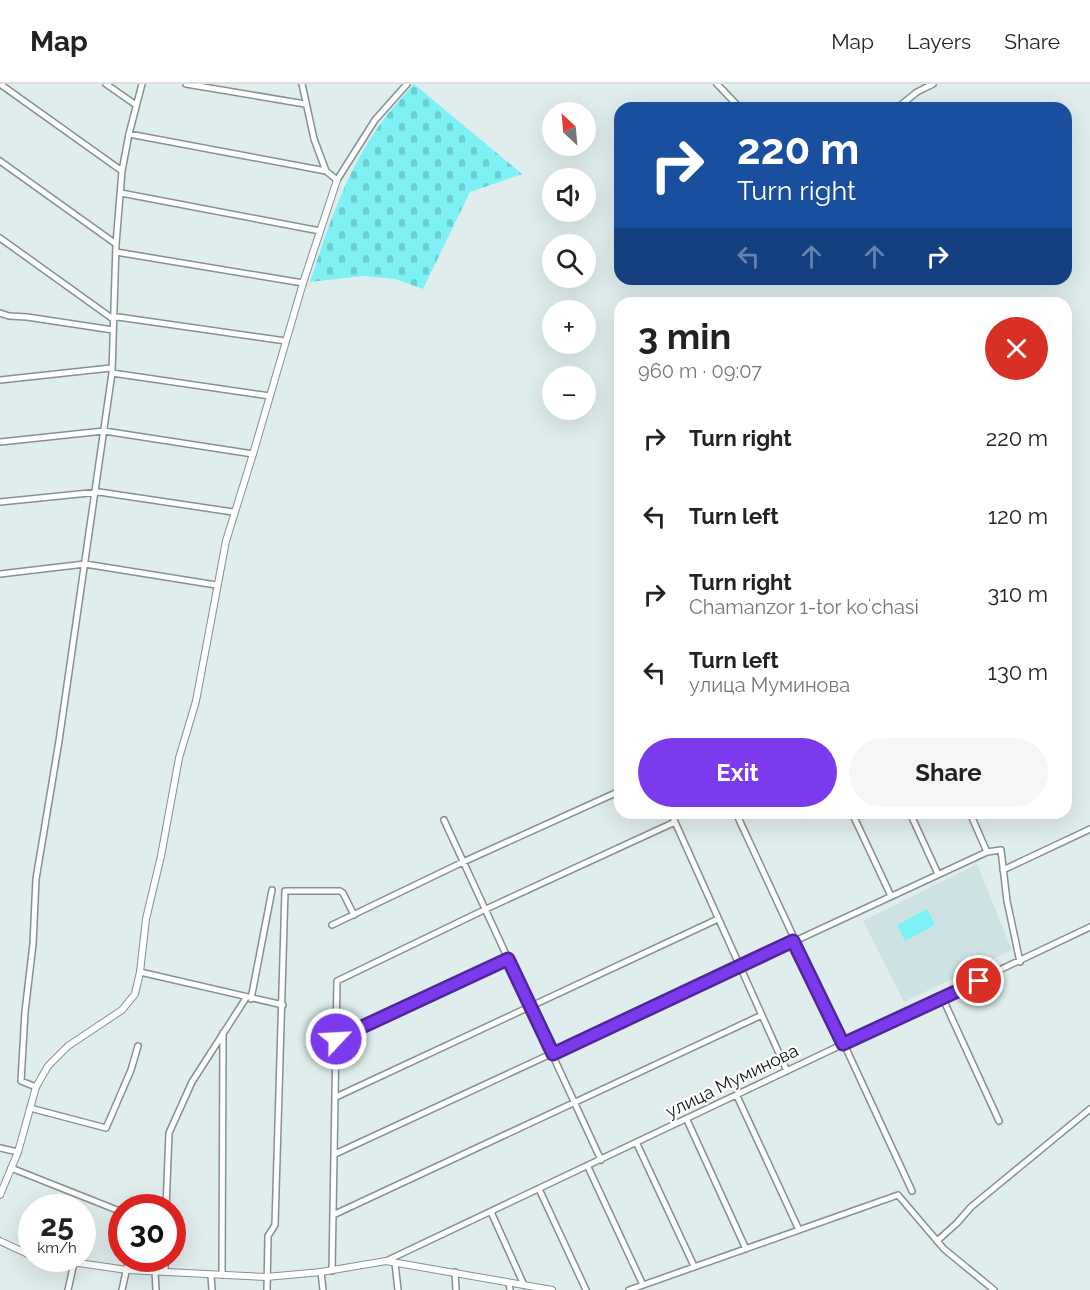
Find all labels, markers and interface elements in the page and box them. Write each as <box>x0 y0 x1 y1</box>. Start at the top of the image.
text: Map <box>30 25 88 58</box>
text: Map <box>831 29 874 54</box>
text: Layers <box>907 29 971 54</box>
text: Share <box>1004 29 1060 54</box>
north arrow <box>542 102 596 156</box>
map controls <box>542 102 596 420</box>
text: 220 m <box>737 125 859 174</box>
icon: right <box>638 126 716 204</box>
button: sound <box>542 168 596 222</box>
text: Turn right <box>737 175 856 206</box>
button: search <box>542 234 596 288</box>
icon: left <box>732 240 765 273</box>
icon: ahead <box>795 240 828 273</box>
icon: ahead <box>858 240 891 273</box>
icon: right <box>921 240 954 273</box>
button: + <box>542 300 596 354</box>
text: 3 min <box>638 315 731 357</box>
button: close <box>985 317 1048 380</box>
text: 960 m · 09:07 <box>638 359 762 383</box>
button: − <box>542 366 596 420</box>
icon: right <box>638 422 671 455</box>
text: Turn right <box>689 425 792 451</box>
text: 220 m <box>986 425 1048 451</box>
icon: left <box>638 500 671 533</box>
text: Turn left <box>689 503 779 529</box>
text: 120 m <box>988 503 1048 529</box>
text: Turn right <box>689 569 792 595</box>
icon: right <box>638 578 671 611</box>
text: 310 m <box>988 581 1048 607</box>
text: Chamanzor 1-tor koʻchasi <box>689 595 919 619</box>
text: Turn left <box>689 647 779 673</box>
icon: left <box>638 656 671 689</box>
text: 130 m <box>988 659 1048 685</box>
text: улица Муминова <box>689 673 850 697</box>
button: Exit <box>638 738 837 807</box>
button: Share <box>849 738 1048 807</box>
pin <box>953 955 1004 1006</box>
icon: arrive <box>962 964 995 997</box>
position arrow <box>304 1007 368 1071</box>
street label: улица Муминова <box>662 1039 802 1122</box>
speed limit sign: 30 <box>108 1194 186 1272</box>
text: 25 <box>40 1208 74 1243</box>
text: km/h <box>37 1239 77 1257</box>

